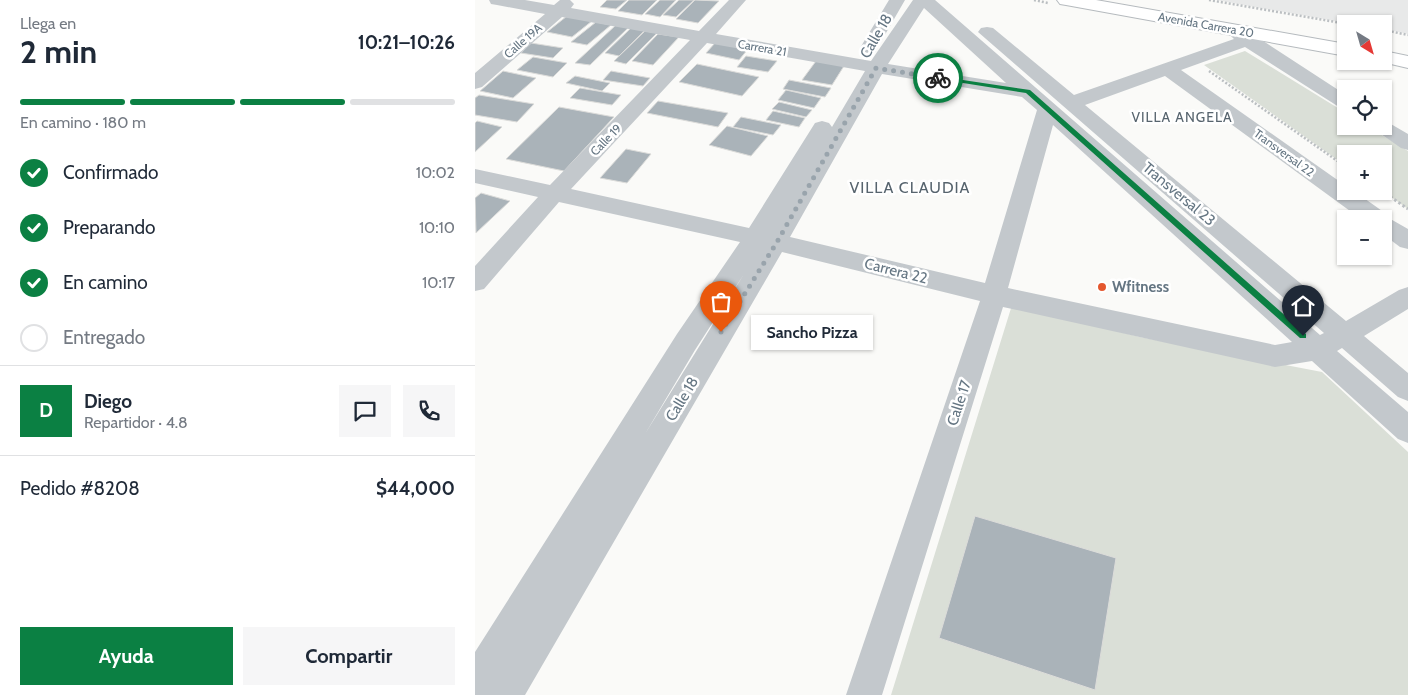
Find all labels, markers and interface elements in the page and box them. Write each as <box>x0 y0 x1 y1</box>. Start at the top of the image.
street label: Avenida Carrera 20 <box>1157 9 1255 40</box>
street label: Calle 18 <box>856 11 896 61</box>
text: Llega en <box>20 14 76 33</box>
north arrow <box>1337 15 1393 70</box>
map controls <box>1337 15 1392 265</box>
street label: Calle 19A <box>501 20 545 61</box>
text: 10:21–10:26 <box>358 31 455 54</box>
text: 2 min <box>20 32 97 71</box>
street label: Carrera 21 <box>737 36 788 59</box>
courier <box>913 53 963 103</box>
icon: bike <box>924 64 952 92</box>
button: locate <box>1337 80 1392 135</box>
district label: VILLA ANGELA <box>1131 108 1233 126</box>
text: En camino · 180 m <box>20 113 146 132</box>
street label: Calle 19 <box>587 121 624 159</box>
street label: Transversal 22 <box>1251 126 1317 180</box>
button: + <box>1337 145 1392 200</box>
street label: Transversal 23 <box>1139 158 1219 230</box>
icon: check <box>20 159 48 187</box>
text: Confirmado <box>63 161 159 184</box>
text: 10:02 <box>416 163 455 182</box>
district label: VILLA CLAUDIA <box>850 178 970 197</box>
button: − <box>1337 210 1392 265</box>
icon: check <box>20 214 48 242</box>
text: Preparando <box>63 216 156 239</box>
text: 10:10 <box>419 218 455 237</box>
street label: Carrera 22 <box>863 254 930 288</box>
icon: check <box>20 269 48 297</box>
text: En camino <box>63 271 148 294</box>
text: 10:17 <box>422 273 455 292</box>
place label: Wfitness <box>1112 278 1169 296</box>
pin <box>700 281 742 332</box>
marker: Wfitness <box>1096 281 1108 293</box>
pin <box>1282 285 1324 336</box>
icon: bag <box>707 288 735 316</box>
icon: home <box>1289 292 1317 320</box>
callout: Sancho Pizza <box>751 314 873 350</box>
text: Sancho Pizza <box>766 323 858 342</box>
text: Entregado <box>63 326 145 349</box>
street label: Calle 18 <box>662 374 702 424</box>
street label: Calle 17 <box>943 377 975 428</box>
button: chat <box>339 385 391 437</box>
button: phone <box>403 385 455 437</box>
text: Diego <box>84 390 132 413</box>
text: D <box>39 399 53 422</box>
text: Repartidor · 4.8 <box>84 413 188 432</box>
text: Pedido #8208 <box>20 477 140 500</box>
text: $44,000 <box>376 477 455 500</box>
button: Ayuda <box>20 627 233 685</box>
button: Compartir <box>243 627 455 685</box>

